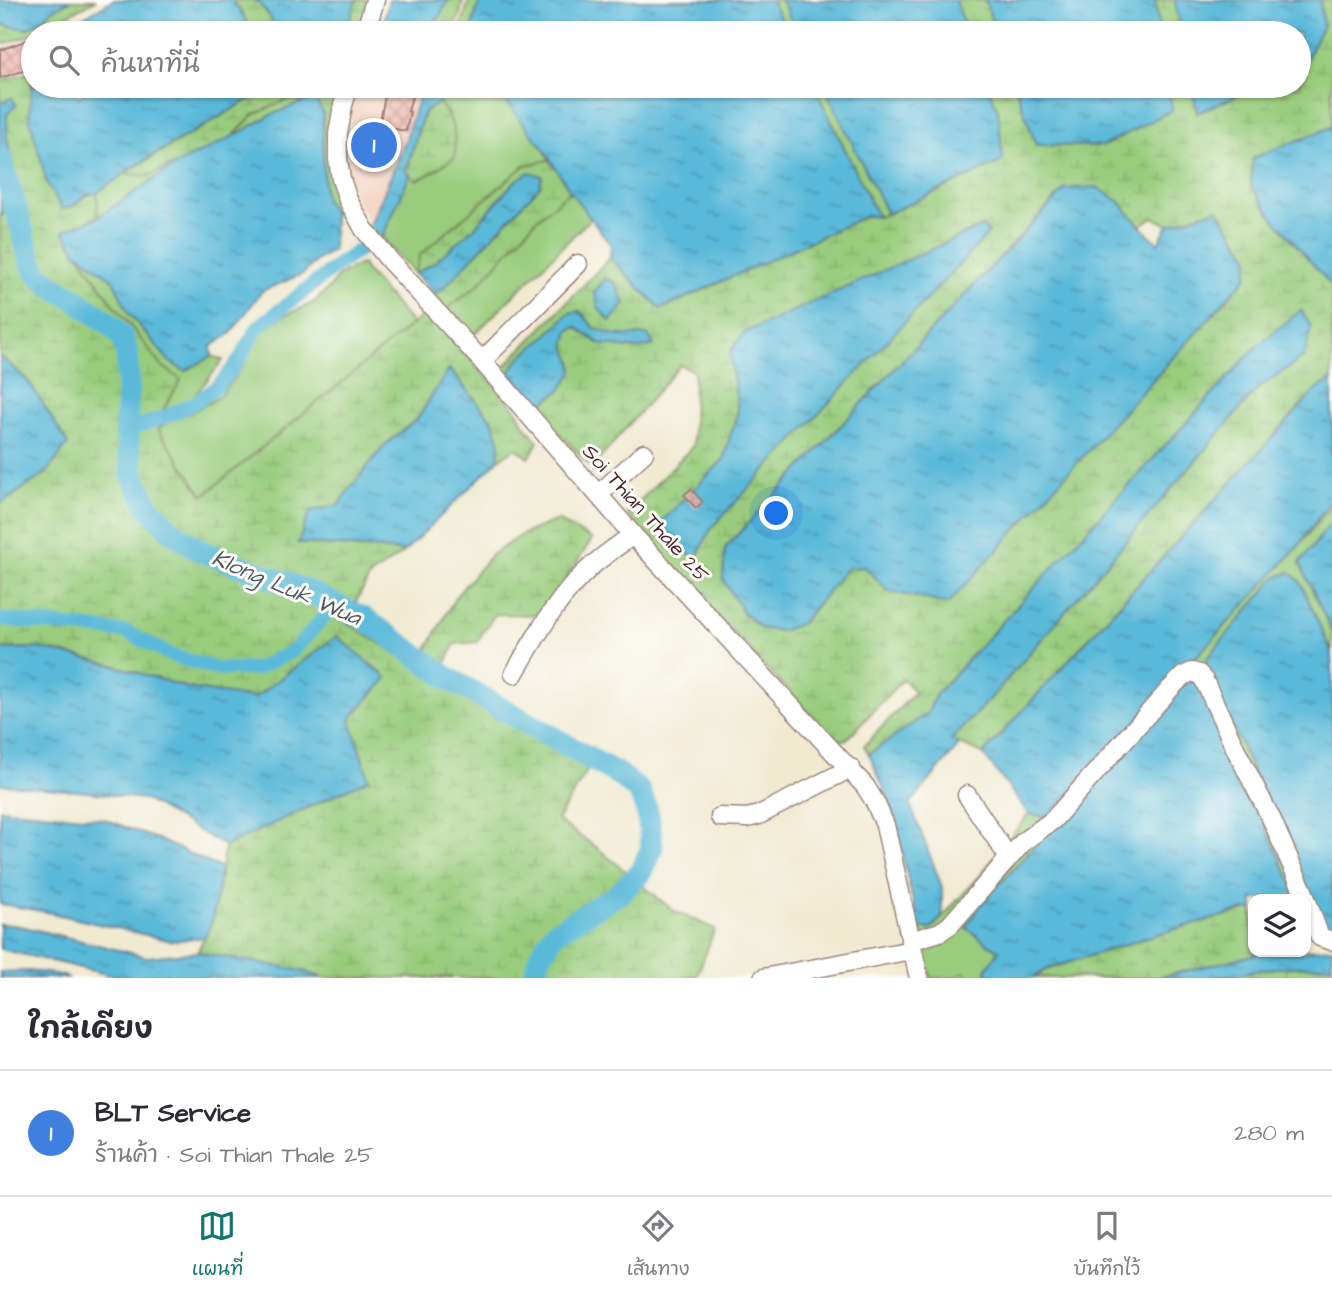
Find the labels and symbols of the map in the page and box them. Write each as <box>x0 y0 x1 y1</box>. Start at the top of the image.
pin: 1 <box>351 119 397 171</box>
street label: Soi Thian Thale 25 <box>576 438 716 589</box>
your location <box>759 496 793 530</box>
water label: Klong Luk Wua <box>207 542 367 635</box>

